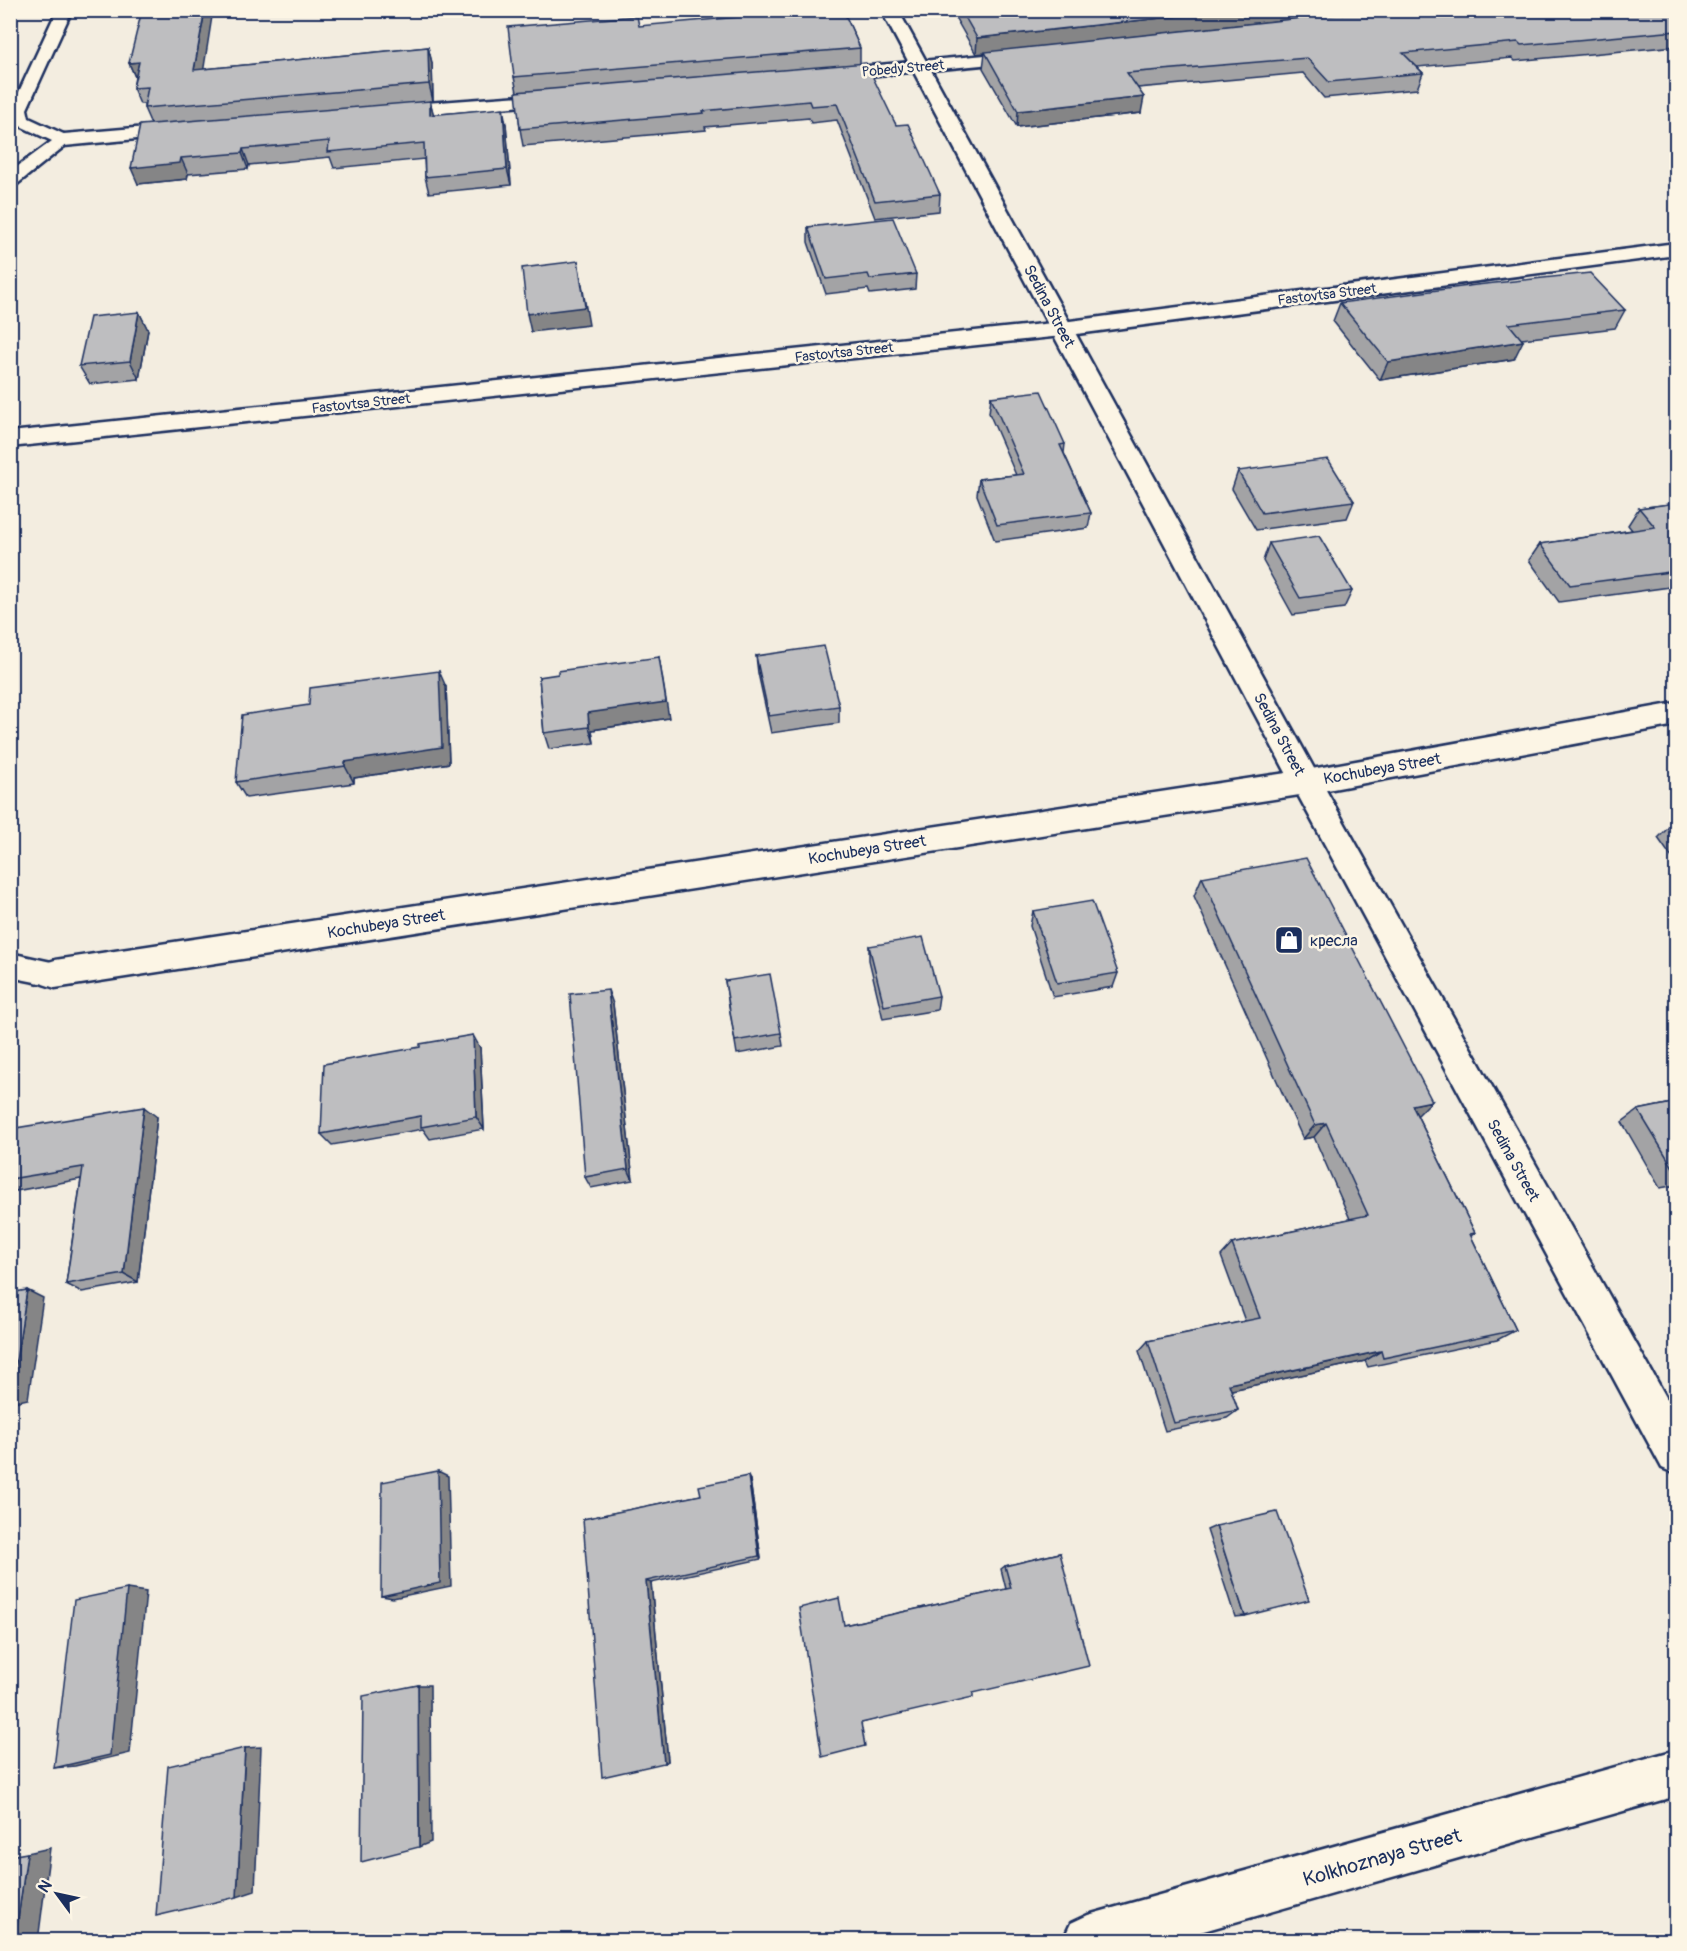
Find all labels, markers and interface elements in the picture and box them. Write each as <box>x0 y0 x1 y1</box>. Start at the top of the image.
street label: Pobedy Street <box>861 56 945 81</box>
street label: Sedina Street <box>1019 262 1080 352</box>
street label: Fastovtsa Street <box>1277 280 1378 309</box>
street label: Fastovtsa Street <box>794 339 895 366</box>
street label: Fastovtsa Street <box>311 390 412 417</box>
street label: Sedina Street <box>1249 690 1310 780</box>
street label: Kochubeya Street <box>1322 749 1443 789</box>
street label: Kochubeya Street <box>807 831 928 869</box>
street label: Kochubeya Street <box>326 905 447 943</box>
shop icon: кресла <box>1273 924 1305 956</box>
place label: кресла <box>1310 931 1358 951</box>
street label: Sedina Street <box>1482 1116 1544 1206</box>
street label: Kolkhoznaya Street <box>1300 1823 1465 1892</box>
north arrow <box>27 1864 87 1924</box>
text: N <box>34 1876 57 1896</box>

